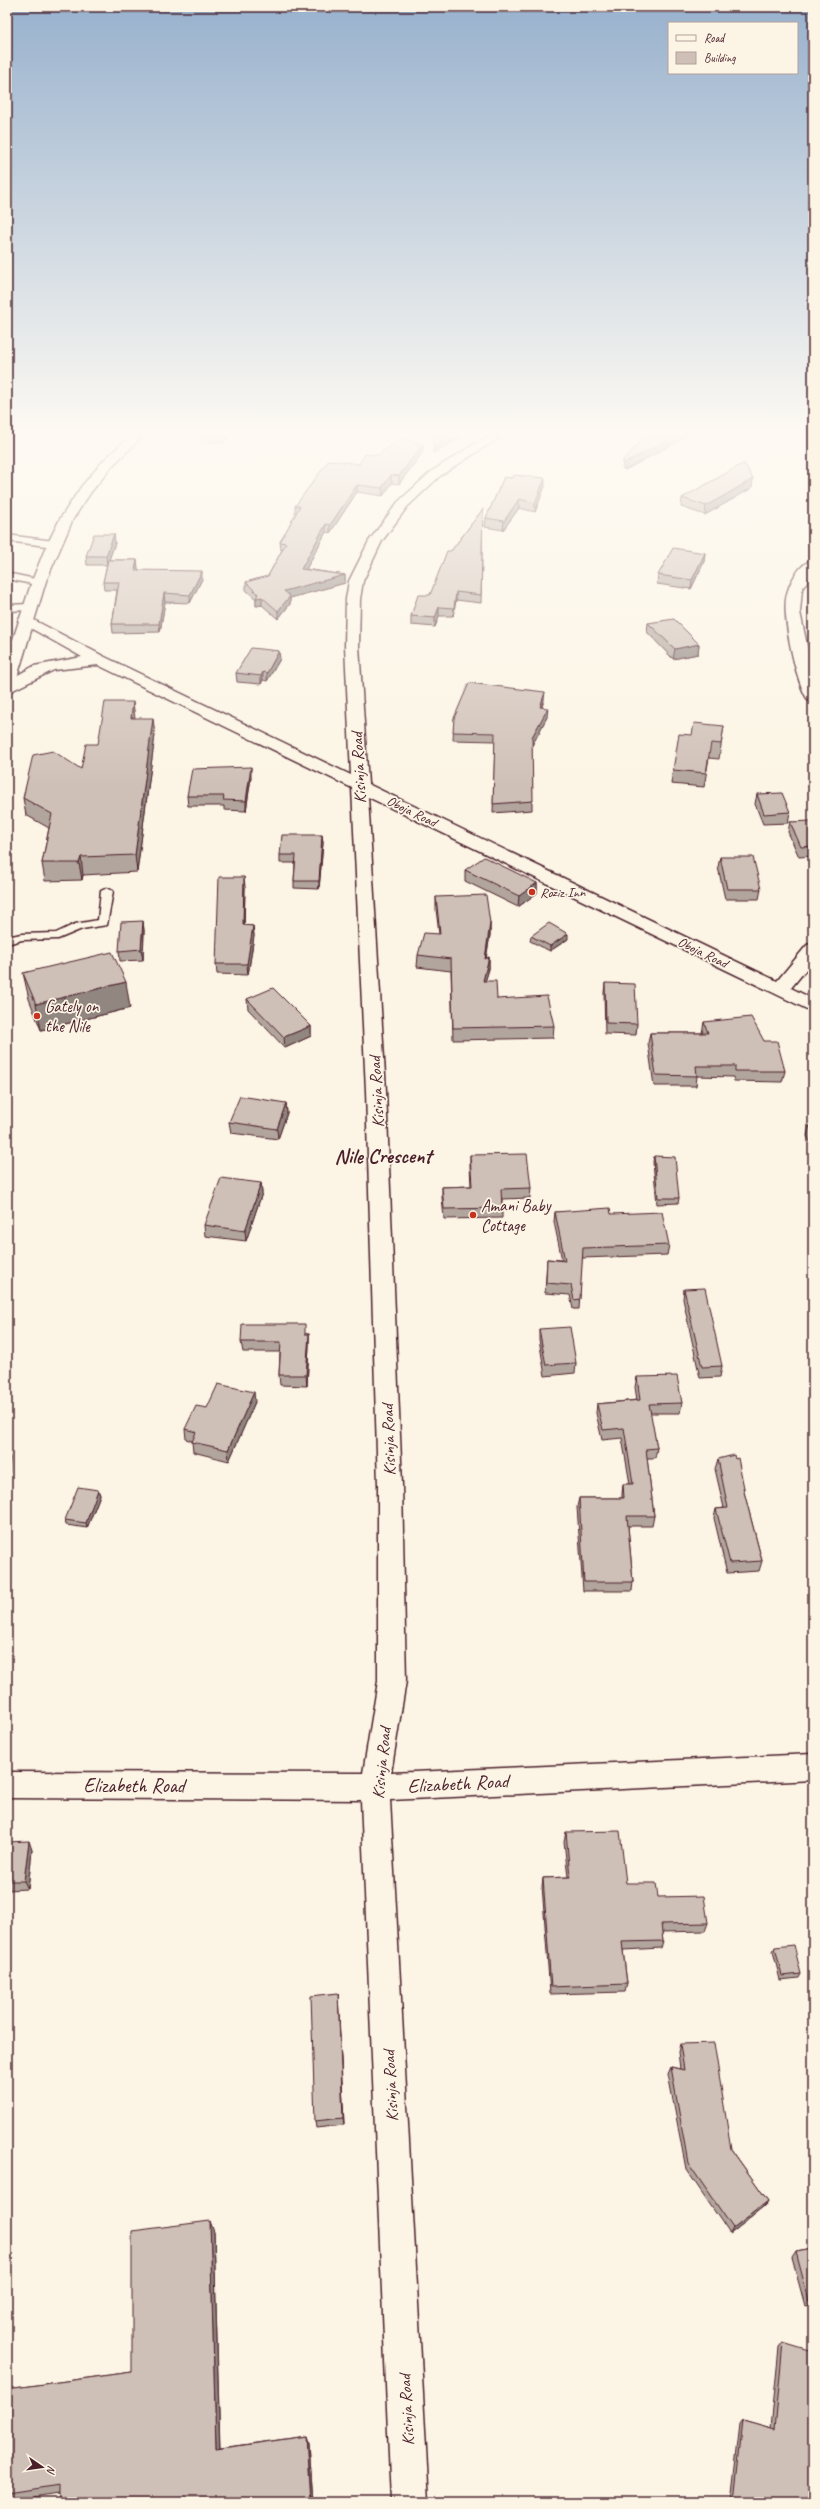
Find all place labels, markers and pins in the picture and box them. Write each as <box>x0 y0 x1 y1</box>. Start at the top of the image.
place label: Roziz Inn <box>540 884 586 901</box>
marker: Roziz Inn <box>527 887 537 897</box>
place label: Gately on the Nile <box>45 996 100 1037</box>
marker: Gately on the Nile <box>32 1011 42 1021</box>
place label: Amani Baby Cottage <box>481 1195 552 1236</box>
marker: Amani Baby Cottage <box>468 1210 478 1220</box>

